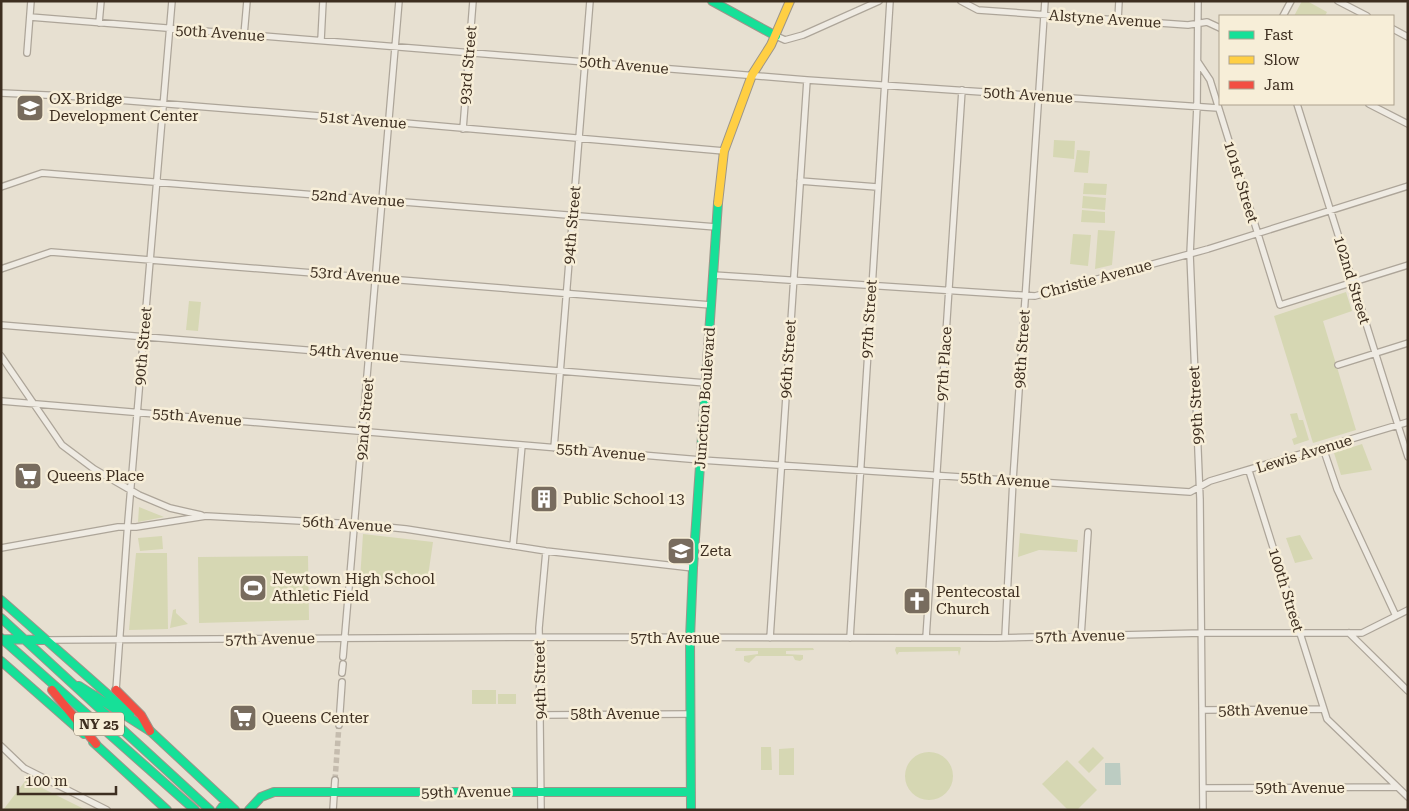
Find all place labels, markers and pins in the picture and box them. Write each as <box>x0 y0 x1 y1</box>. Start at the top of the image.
place label: OX Bridge Development Center <box>49 90 198 125</box>
school or university icon: OX Bridge Development Center <box>15 93 45 123</box>
supermarket icon: Queens Place <box>13 461 43 491</box>
place label: Queens Place <box>47 467 144 485</box>
building icon: Public School 13 <box>529 484 559 514</box>
place label: Public School 13 <box>563 490 685 508</box>
school or university icon: Zeta <box>666 536 696 566</box>
place label: Zeta <box>700 542 731 560</box>
place label: Newtown High School Athletic Field <box>272 570 435 605</box>
sports icon: Newtown High School Athletic Field <box>238 573 268 603</box>
place label: Pentecostal Church <box>936 583 1020 618</box>
church icon: Pentecostal Church <box>902 586 932 616</box>
supermarket icon: Queens Center <box>228 703 258 733</box>
place label: Queens Center <box>262 709 369 727</box>

